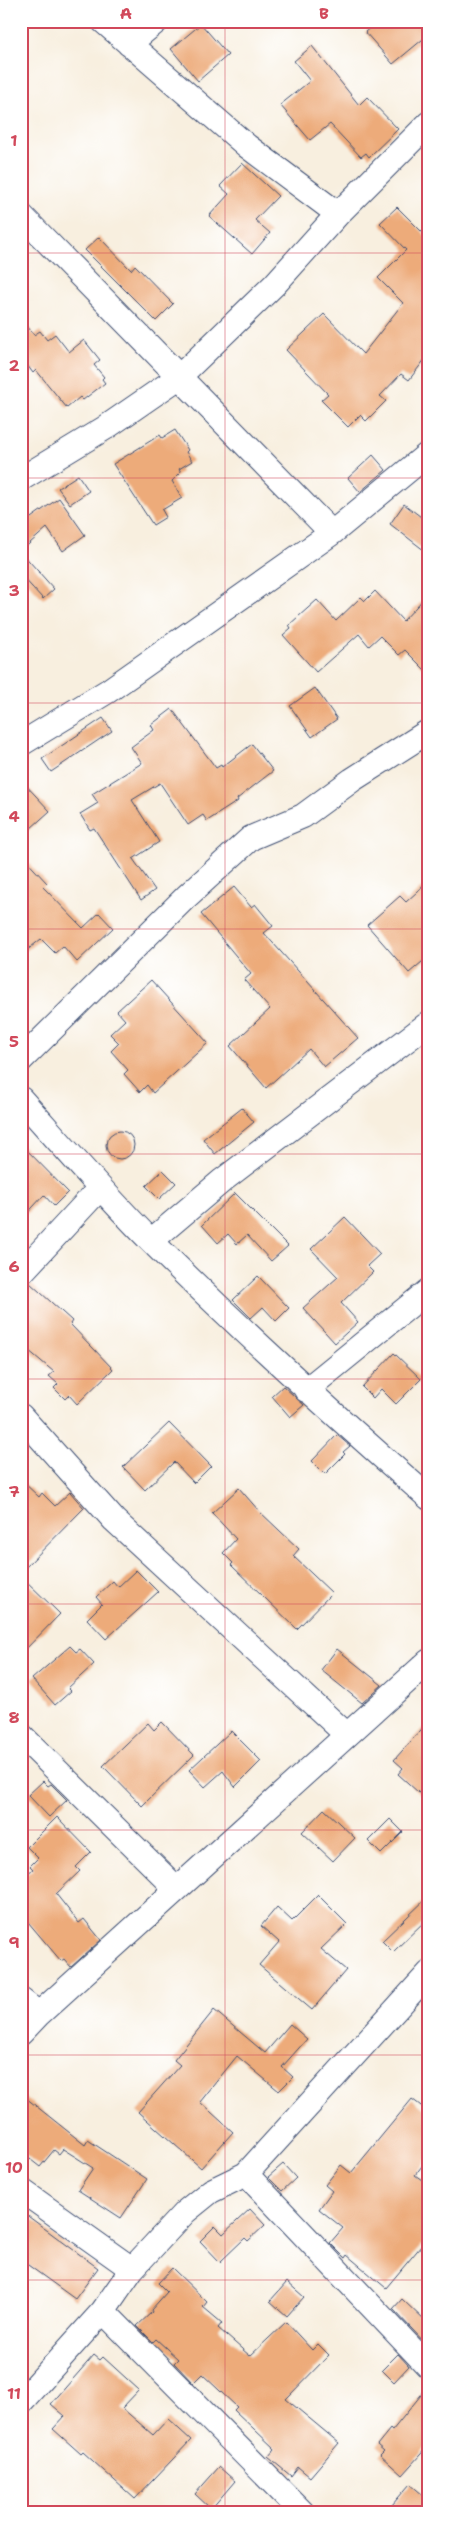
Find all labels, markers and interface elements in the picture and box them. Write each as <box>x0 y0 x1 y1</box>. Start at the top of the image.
text: A <box>120 3 132 24</box>
text: B <box>319 3 329 24</box>
text: 1 <box>10 130 18 151</box>
text: 2 <box>8 355 20 376</box>
text: 3 <box>8 580 20 601</box>
text: 4 <box>8 806 20 827</box>
text: 5 <box>9 1031 19 1052</box>
text: 6 <box>8 1256 20 1277</box>
text: 7 <box>8 1481 20 1502</box>
text: 8 <box>8 1707 20 1728</box>
text: 9 <box>8 1932 20 1953</box>
text: 10 <box>5 2157 23 2178</box>
text: 11 <box>7 2383 21 2404</box>

